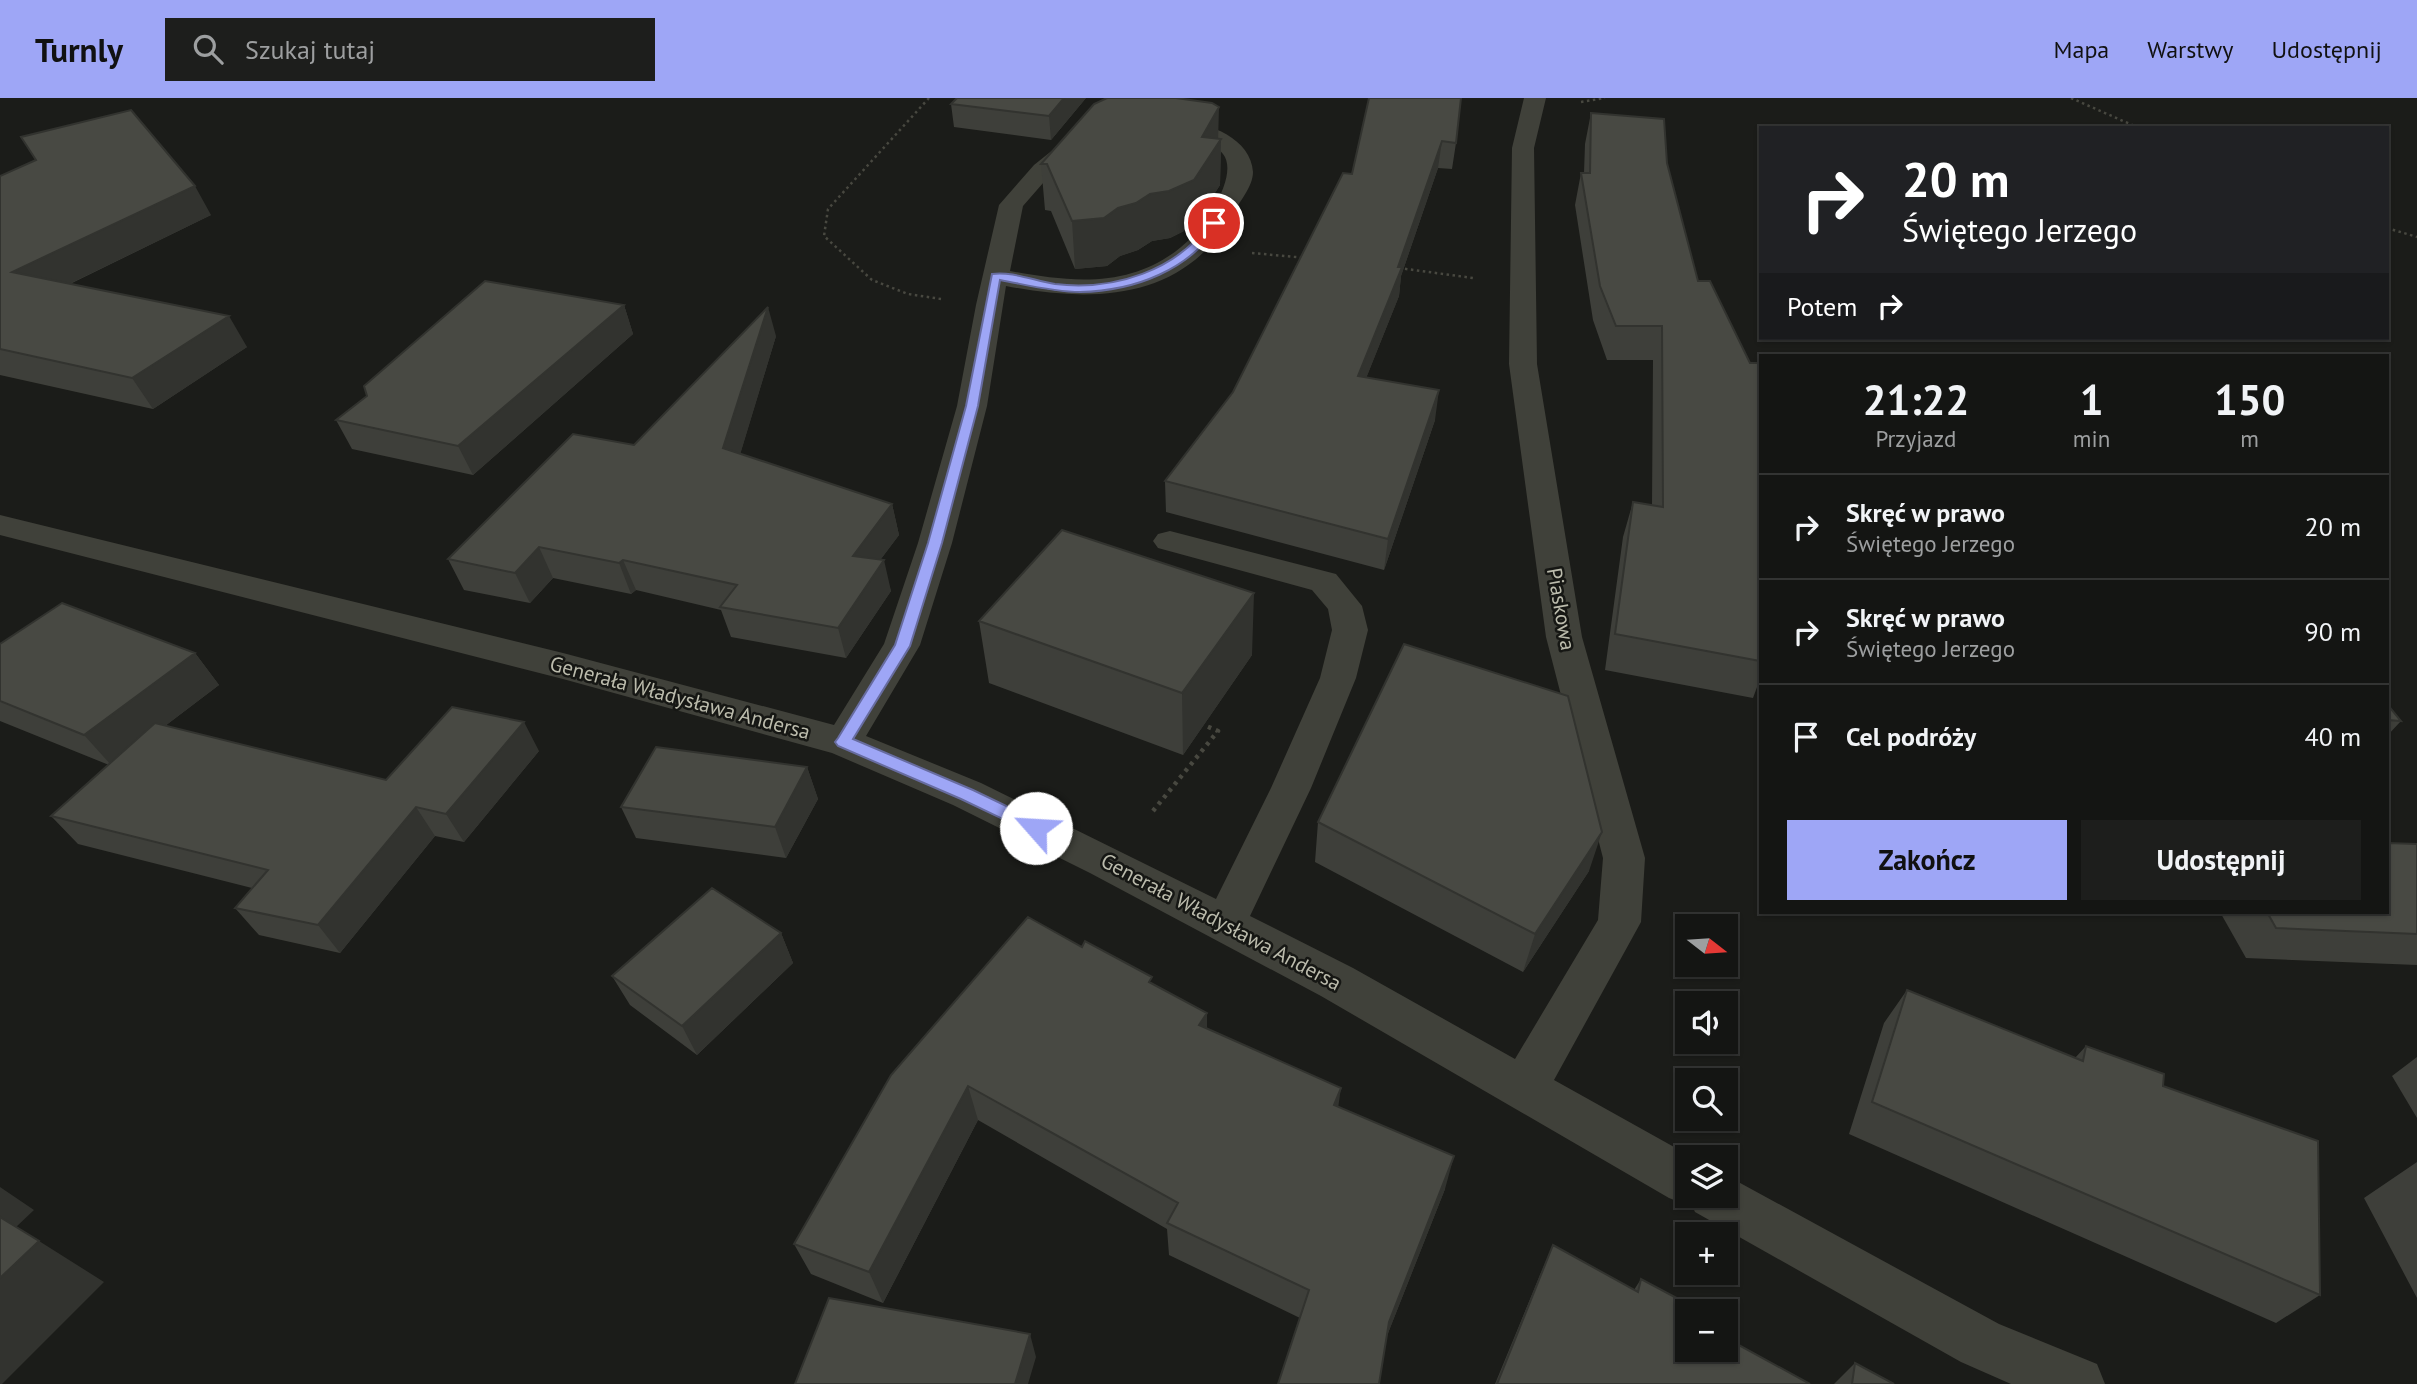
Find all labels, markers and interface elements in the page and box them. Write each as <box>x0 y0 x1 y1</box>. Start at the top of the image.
search box <box>165 18 655 81</box>
text: Turnly <box>35 28 123 71</box>
icon: search <box>189 30 227 68</box>
text: Szukaj tutaj <box>245 33 375 66</box>
text: Mapa <box>2054 34 2109 65</box>
text: Warstwy <box>2147 34 2233 65</box>
text: Udostępnij <box>2271 34 2382 65</box>
text: 20 m <box>1902 147 2009 211</box>
icon: right <box>1787 154 1878 245</box>
pin <box>1184 193 1244 253</box>
icon: arrive <box>1195 204 1233 242</box>
text: Świętego Jerzego <box>1902 209 2137 251</box>
icon: right <box>1871 287 1909 325</box>
text: Potem <box>1787 290 1857 323</box>
text: 21:22 <box>1863 372 1969 427</box>
text: 1 <box>2080 372 2103 427</box>
text: 150 <box>2214 372 2285 427</box>
text: Przyjazd <box>1875 424 1956 453</box>
text: min <box>2073 424 2110 453</box>
text: m <box>2240 424 2259 453</box>
text: Skręć w prawo <box>1846 496 2005 529</box>
icon: right <box>1787 508 1825 546</box>
text: 20 m <box>2305 510 2361 543</box>
text: Świętego Jerzego <box>1846 529 2015 558</box>
street label: Piaskowa <box>1541 566 1582 652</box>
text: Skręć w prawo <box>1846 601 2005 634</box>
icon: right <box>1787 613 1825 651</box>
text: 90 m <box>2305 615 2361 648</box>
text: Świętego Jerzego <box>1846 634 2015 663</box>
street label: Generała Władysława Andersa <box>547 650 813 745</box>
icon: arrive <box>1787 718 1825 756</box>
text: Cel podróży <box>1846 720 1976 753</box>
text: 40 m <box>2305 720 2361 753</box>
position arrow <box>999 791 1073 865</box>
button: Zakończ <box>1787 820 2067 900</box>
button: Udostępnij <box>2081 820 2361 900</box>
street label: Generała Władysława Andersa <box>1096 847 1346 996</box>
north arrow <box>1675 914 1738 976</box>
map controls <box>1675 914 1738 1362</box>
button: sound <box>1675 991 1738 1054</box>
button: search <box>1675 1068 1738 1131</box>
button: layers <box>1675 1145 1738 1208</box>
button: + <box>1675 1222 1738 1285</box>
button: − <box>1675 1299 1738 1362</box>

